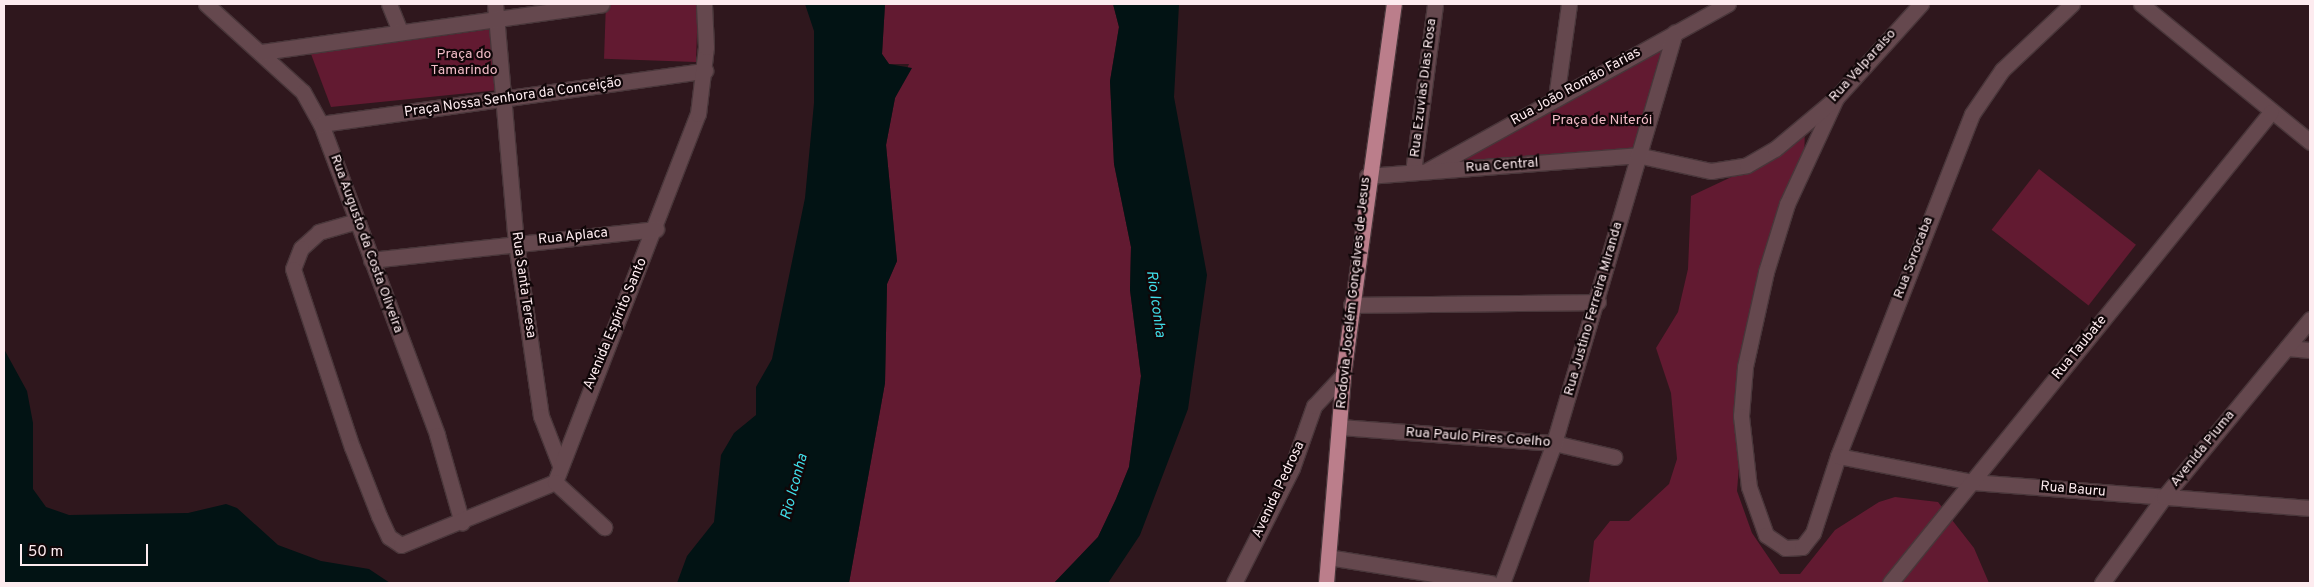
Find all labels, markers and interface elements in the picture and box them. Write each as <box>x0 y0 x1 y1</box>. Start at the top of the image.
street label: Rua Ezuvias Dias Rosa <box>1407 18 1441 158</box>
street label: Rua Valparaiso <box>1826 26 1900 106</box>
street label: Rua João Romão Farias <box>1508 44 1644 130</box>
park label: Praça do Tamarindo <box>431 47 497 80</box>
street label: Praça Nossa Senhora da Conceição <box>403 74 623 122</box>
park label: Praça de Niterói <box>1552 113 1652 129</box>
street label: Rua Augusto da Costa Oliveira <box>326 152 406 336</box>
street label: Rua Central <box>1465 155 1539 177</box>
street label: Rodovia Jocelém Gonçalves de Jesus <box>1333 176 1375 410</box>
street label: Rua Sorocaba <box>1891 215 1937 301</box>
street label: Rua Justino Ferreira Miranda <box>1561 220 1627 398</box>
street label: Rua Aplaca <box>537 225 609 249</box>
street label: Rua Santa Teresa <box>507 230 539 340</box>
street label: Avenida Espírito Santo <box>581 256 651 392</box>
water label: Rio Iconha <box>1141 269 1169 339</box>
street label: Rua Taubate <box>2049 312 2111 384</box>
street label: Avenida Piuma <box>2167 408 2239 490</box>
street label: Rua Paulo Pires Coelho <box>1405 425 1551 451</box>
street label: Avenida Pedrosa <box>1249 439 1309 541</box>
water label: Rio Iconha <box>778 452 812 522</box>
street label: Rua Bauru <box>2040 479 2106 501</box>
scale bar <box>22 534 150 566</box>
text: 50 m <box>28 543 63 562</box>

